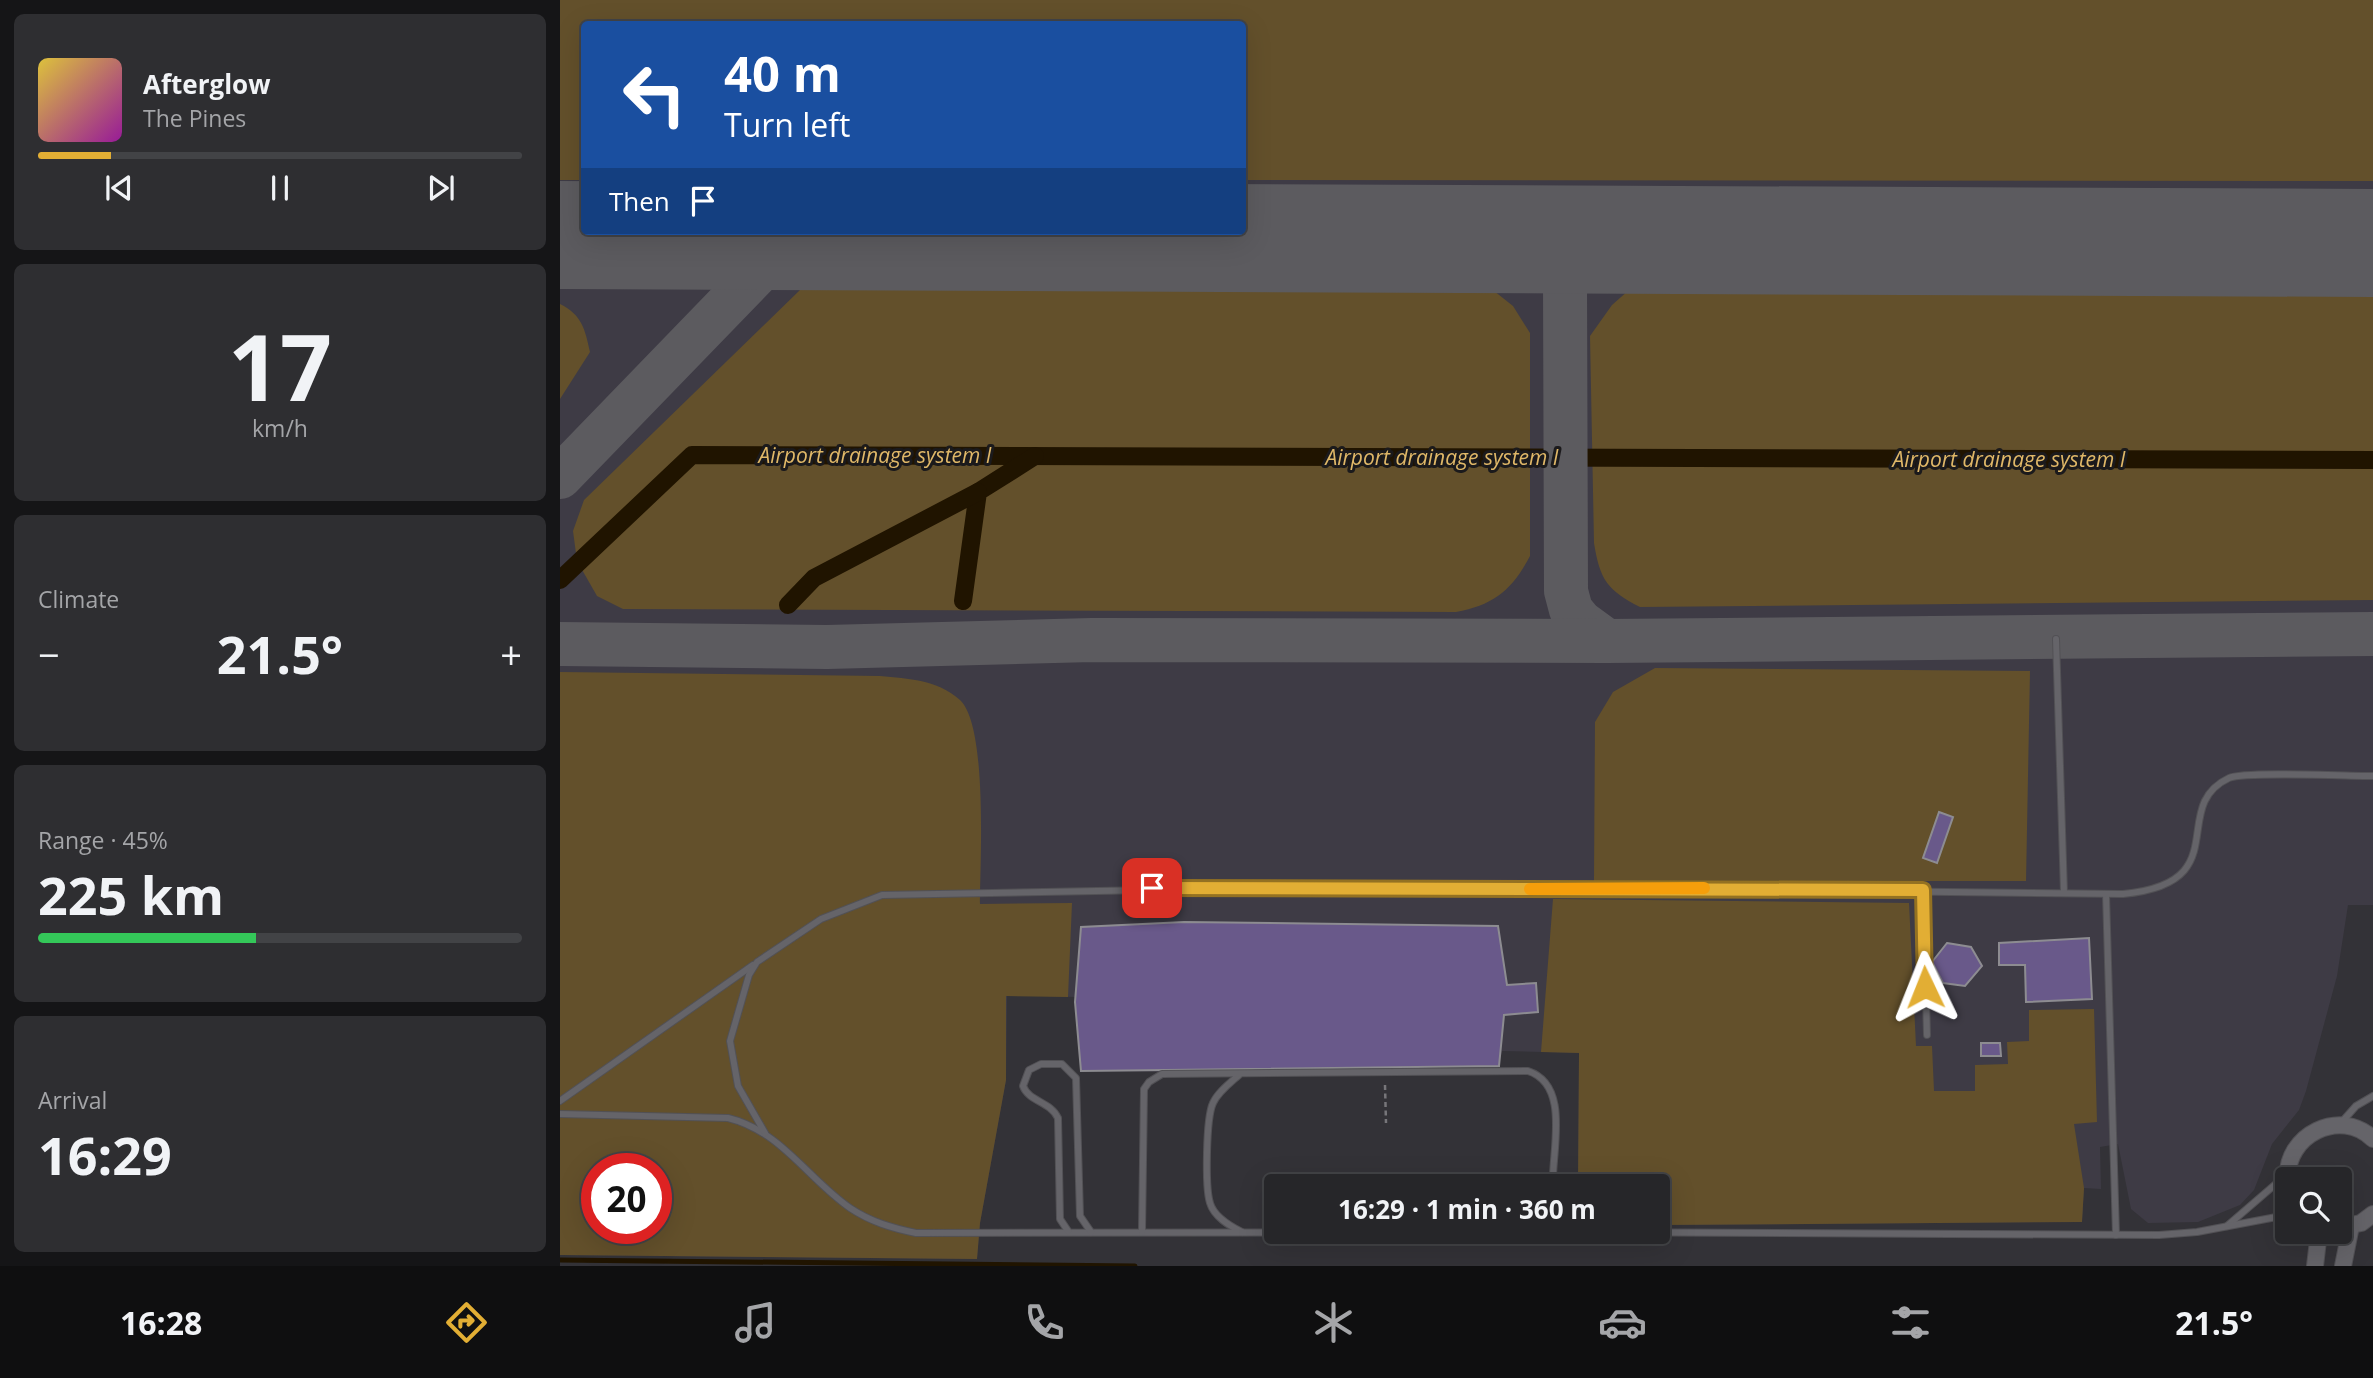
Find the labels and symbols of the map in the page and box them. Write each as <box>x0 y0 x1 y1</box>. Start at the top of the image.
water label: Airport drainage system I <box>757 441 992 469</box>
water label: Airport drainage system I <box>1324 443 1559 471</box>
water label: Airport drainage system I <box>1891 445 2126 473</box>
pin <box>1122 858 1182 918</box>
position arrow <box>1888 950 1962 1024</box>
speed limit sign: 20 <box>581 1153 672 1244</box>

